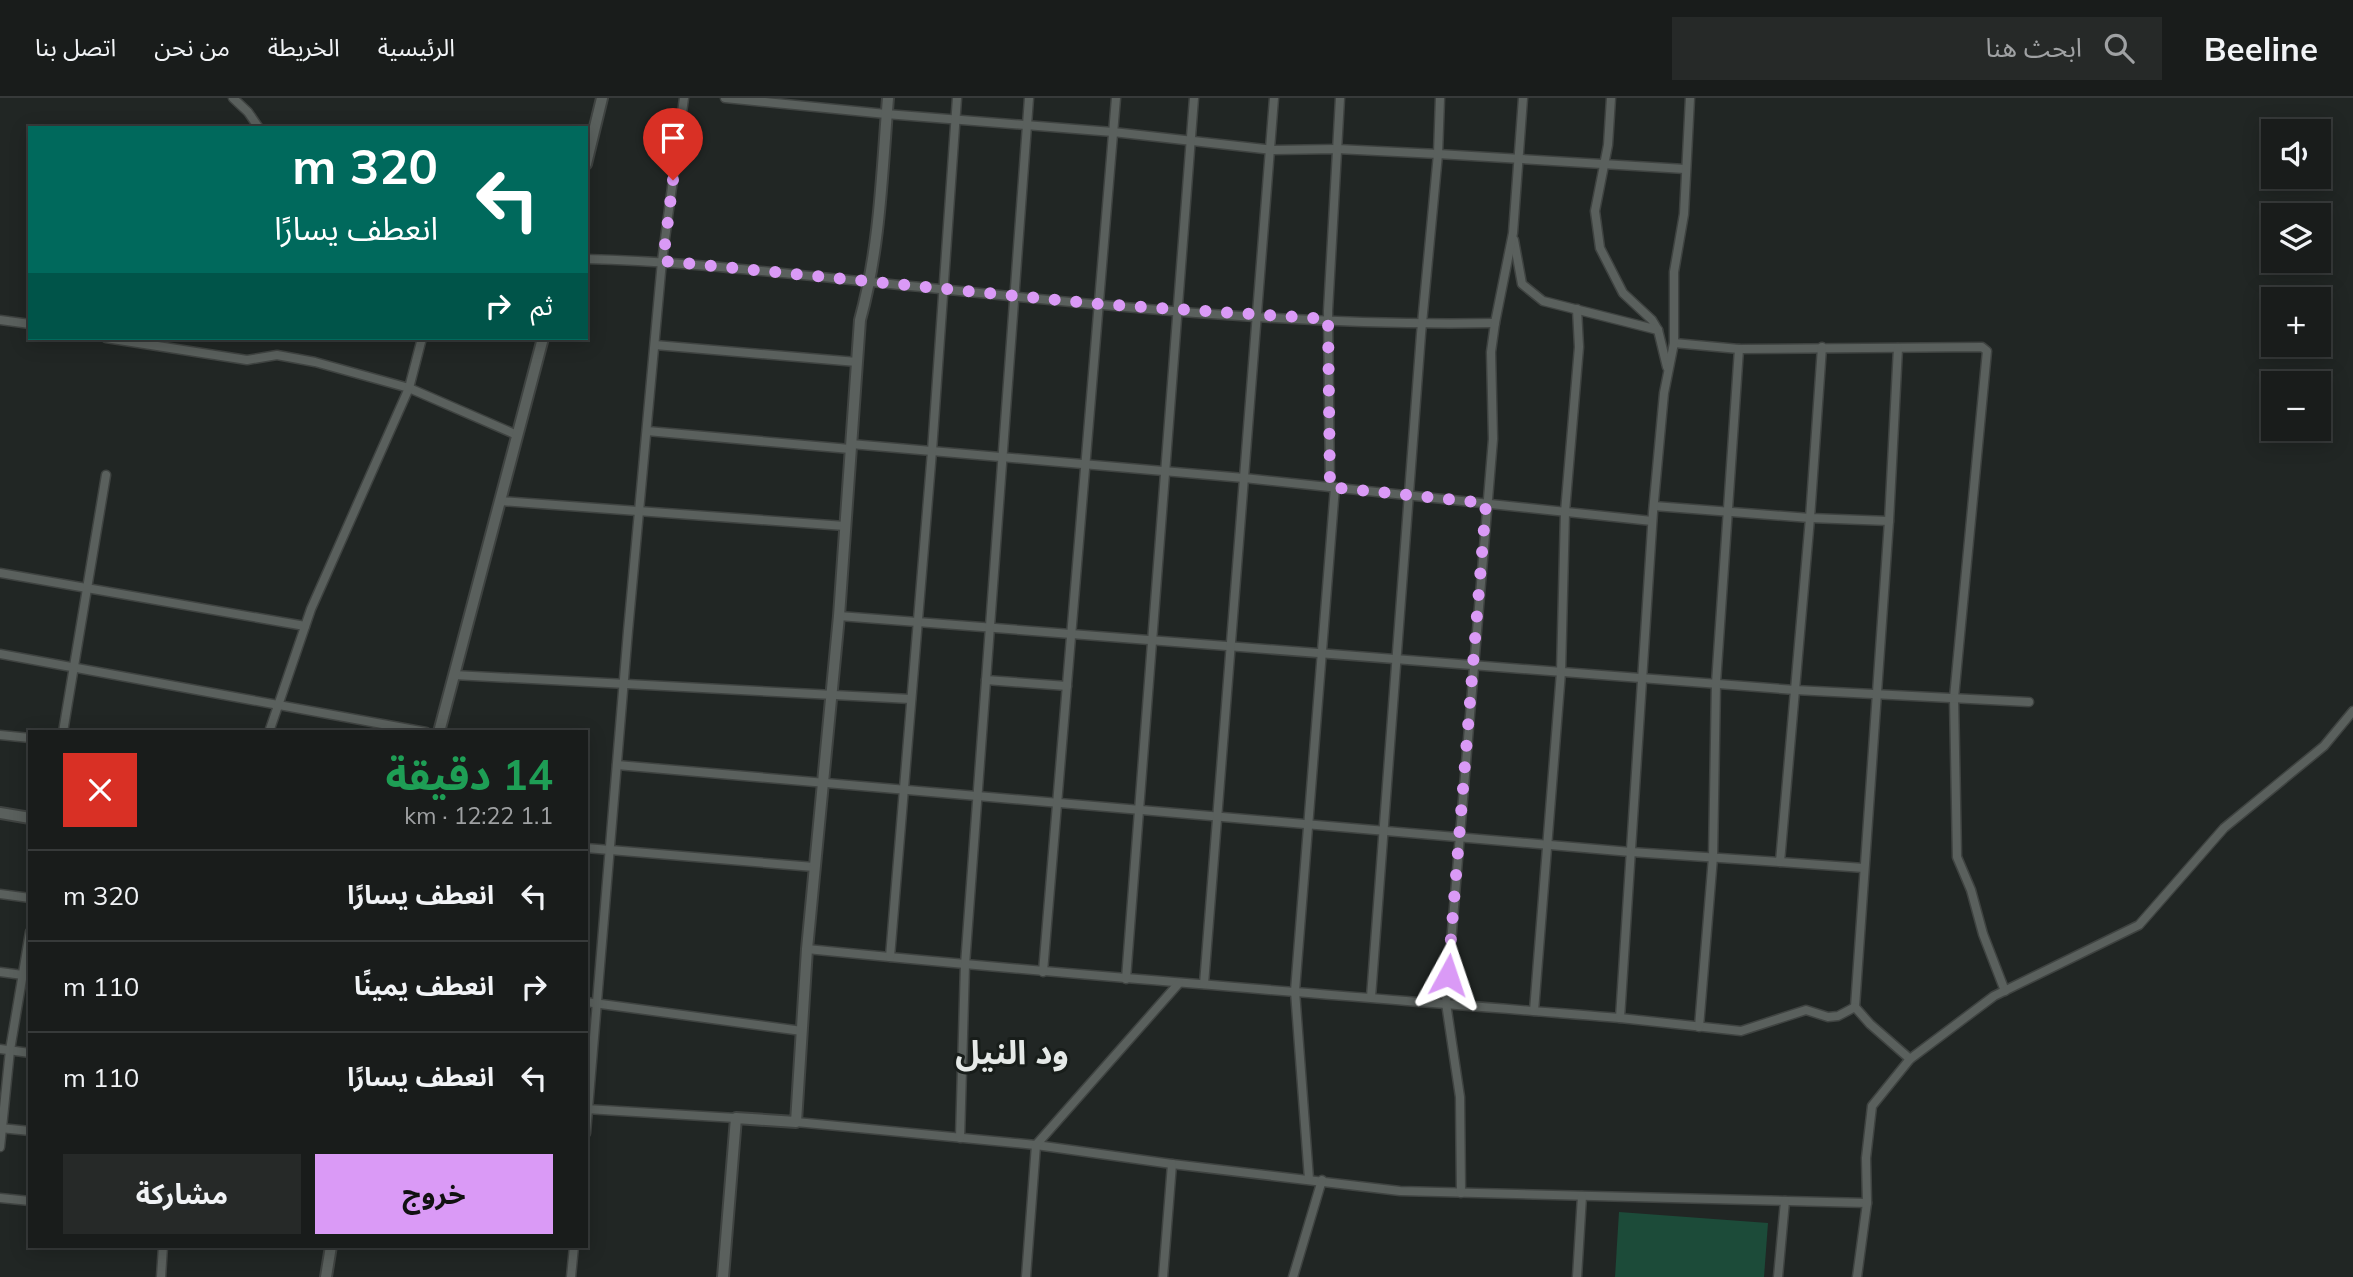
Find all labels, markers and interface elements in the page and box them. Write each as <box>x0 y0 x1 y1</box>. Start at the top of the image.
search box <box>1672 17 2162 80</box>
text: Beeline <box>2204 28 2318 69</box>
icon: search <box>2100 29 2138 67</box>
text: ابحث هنا <box>1985 31 2082 64</box>
text: اتصل بنا <box>35 32 116 62</box>
text: من نحن <box>154 32 230 62</box>
text: الخريطة <box>268 32 340 62</box>
text: الرئيسية <box>378 32 455 62</box>
pin <box>643 108 703 180</box>
icon: arrive <box>654 119 692 157</box>
map controls <box>2261 119 2331 441</box>
button: sound <box>2261 119 2331 189</box>
text: 320 m <box>292 135 438 196</box>
icon: left <box>462 154 553 245</box>
button: layers <box>2261 203 2331 273</box>
text: انعطف يسارًا <box>274 208 438 248</box>
icon: right <box>479 287 517 325</box>
button: + <box>2261 287 2331 357</box>
text: ثم <box>531 289 553 322</box>
button: − <box>2261 371 2331 441</box>
text: 14 دقيقة <box>385 748 553 801</box>
button: close <box>63 753 137 827</box>
text: 1.1 km · 12:22 <box>404 801 553 830</box>
icon: left <box>515 877 553 915</box>
text: انعطف يسارًا <box>347 878 494 911</box>
text: 320 m <box>63 879 139 912</box>
position arrow <box>1411 938 1485 1012</box>
icon: right <box>515 968 553 1006</box>
text: انعطف يمينًا <box>354 969 494 1002</box>
text: 110 m <box>63 970 139 1003</box>
district label: ود النيل <box>955 1031 1069 1072</box>
icon: left <box>515 1059 553 1097</box>
text: انعطف يسارًا <box>347 1060 494 1093</box>
text: 110 m <box>63 1061 139 1094</box>
button: مشاركة <box>63 1154 301 1234</box>
button: خروج <box>315 1154 553 1234</box>

